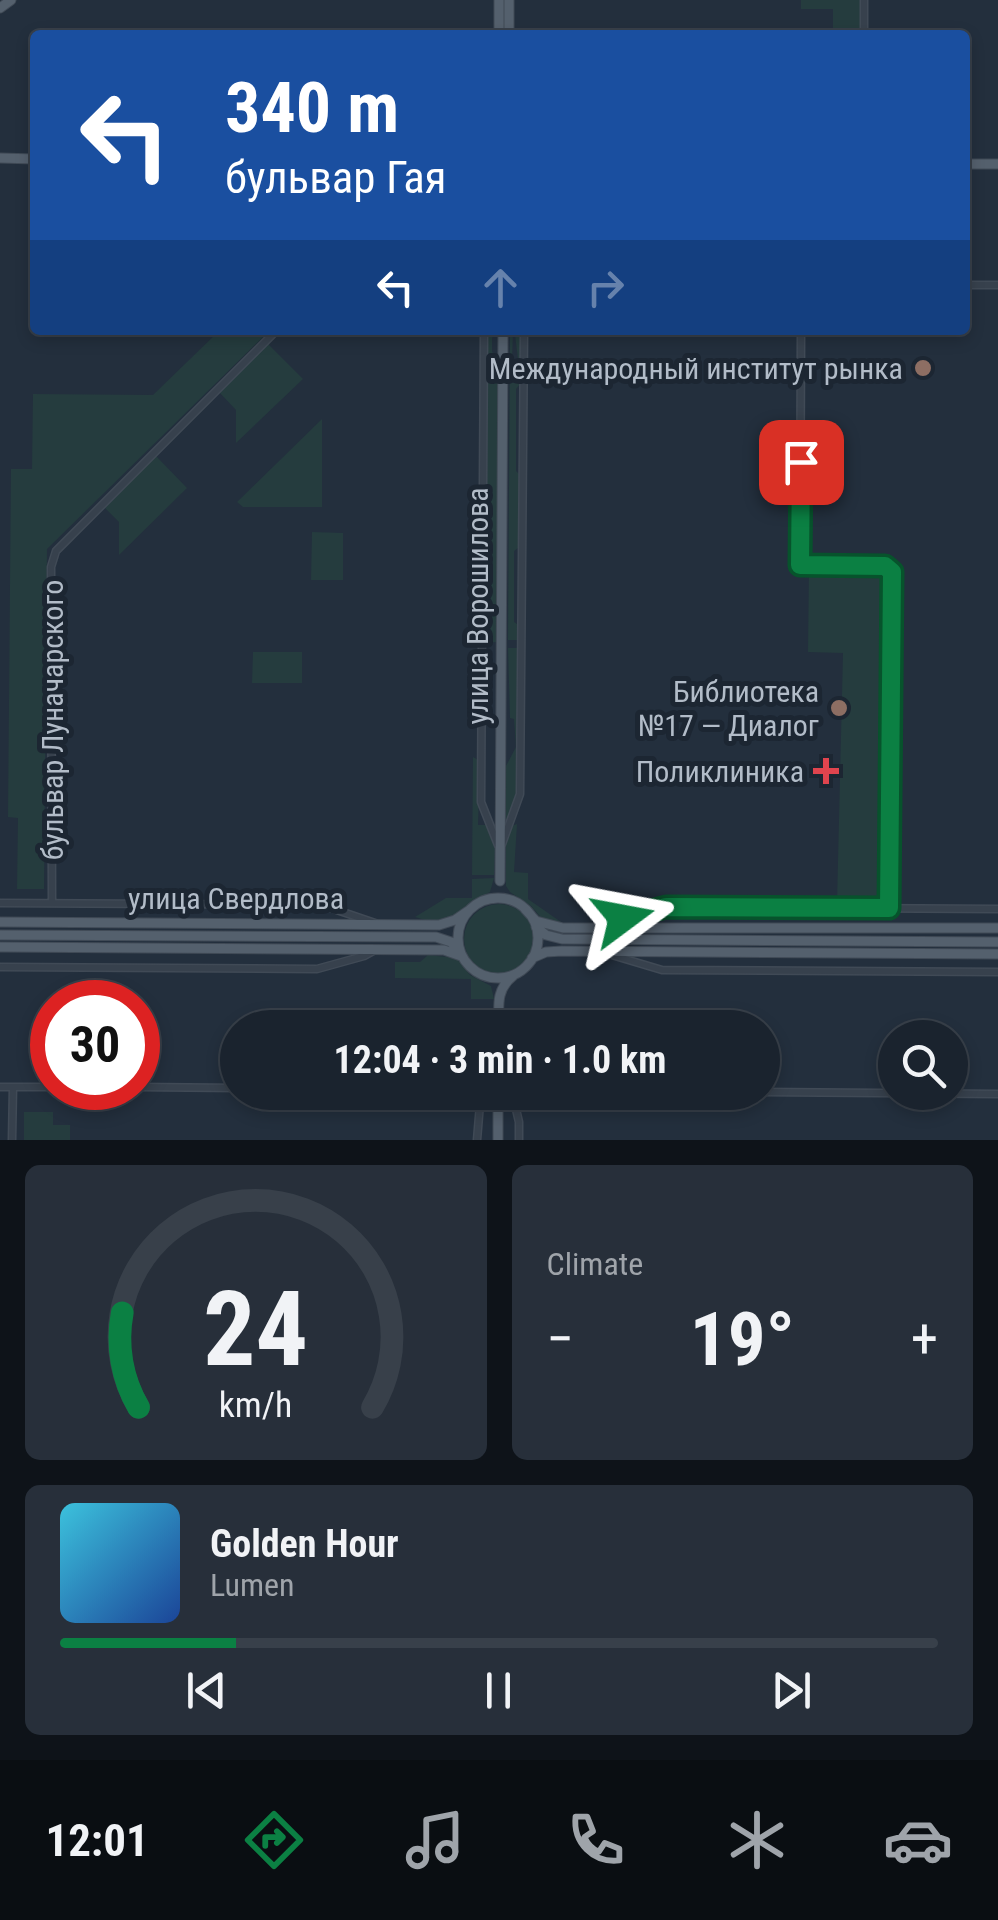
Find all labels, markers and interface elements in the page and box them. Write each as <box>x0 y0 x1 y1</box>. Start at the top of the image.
text: 340 m <box>225 67 399 149</box>
icon: left <box>60 70 190 200</box>
text: бульвар Гая <box>225 151 446 204</box>
icon: left <box>368 260 423 315</box>
icon: ahead <box>473 260 528 315</box>
icon: right <box>578 260 633 315</box>
place label: Международный институт рынка <box>489 351 903 386</box>
marker: Международный институт рынка <box>912 357 934 379</box>
pin <box>759 420 844 505</box>
icon: arrive <box>774 435 829 490</box>
street label: улица Ворошилова <box>460 488 495 725</box>
street label: бульвар Луначарского <box>35 580 70 860</box>
place label: Библиотека №17 — Диалог <box>638 674 819 743</box>
marker: Библиотека №17 — Диалог <box>828 697 850 719</box>
place label: Поликлиника <box>636 754 804 789</box>
marker: Поликлиника <box>813 758 839 784</box>
position arrow <box>571 866 675 970</box>
street label: улица Свердлова <box>128 881 344 916</box>
speed limit sign: 30 <box>30 980 160 1110</box>
map controls <box>878 1020 968 1110</box>
button: search <box>878 1020 968 1110</box>
text: 12:04 · 3 min · 1.0 km <box>334 1038 666 1082</box>
text: Climate <box>547 1245 643 1283</box>
text: 24 <box>203 1269 308 1390</box>
text: 19° <box>690 1295 795 1383</box>
text: − <box>547 1307 574 1371</box>
text: + <box>911 1307 938 1371</box>
text: km/h <box>219 1384 293 1426</box>
text: Golden Hour <box>210 1522 399 1566</box>
text: Lumen <box>210 1566 295 1604</box>
icon: previous <box>179 1663 234 1718</box>
icon: pause <box>471 1663 526 1718</box>
icon: next <box>764 1663 819 1718</box>
icon: directions <box>239 1805 309 1875</box>
icon: music <box>400 1805 470 1875</box>
icon: phone <box>561 1805 631 1875</box>
icon: climate <box>722 1805 792 1875</box>
icon: car <box>883 1805 953 1875</box>
text: 12:01 <box>45 1814 149 1867</box>

